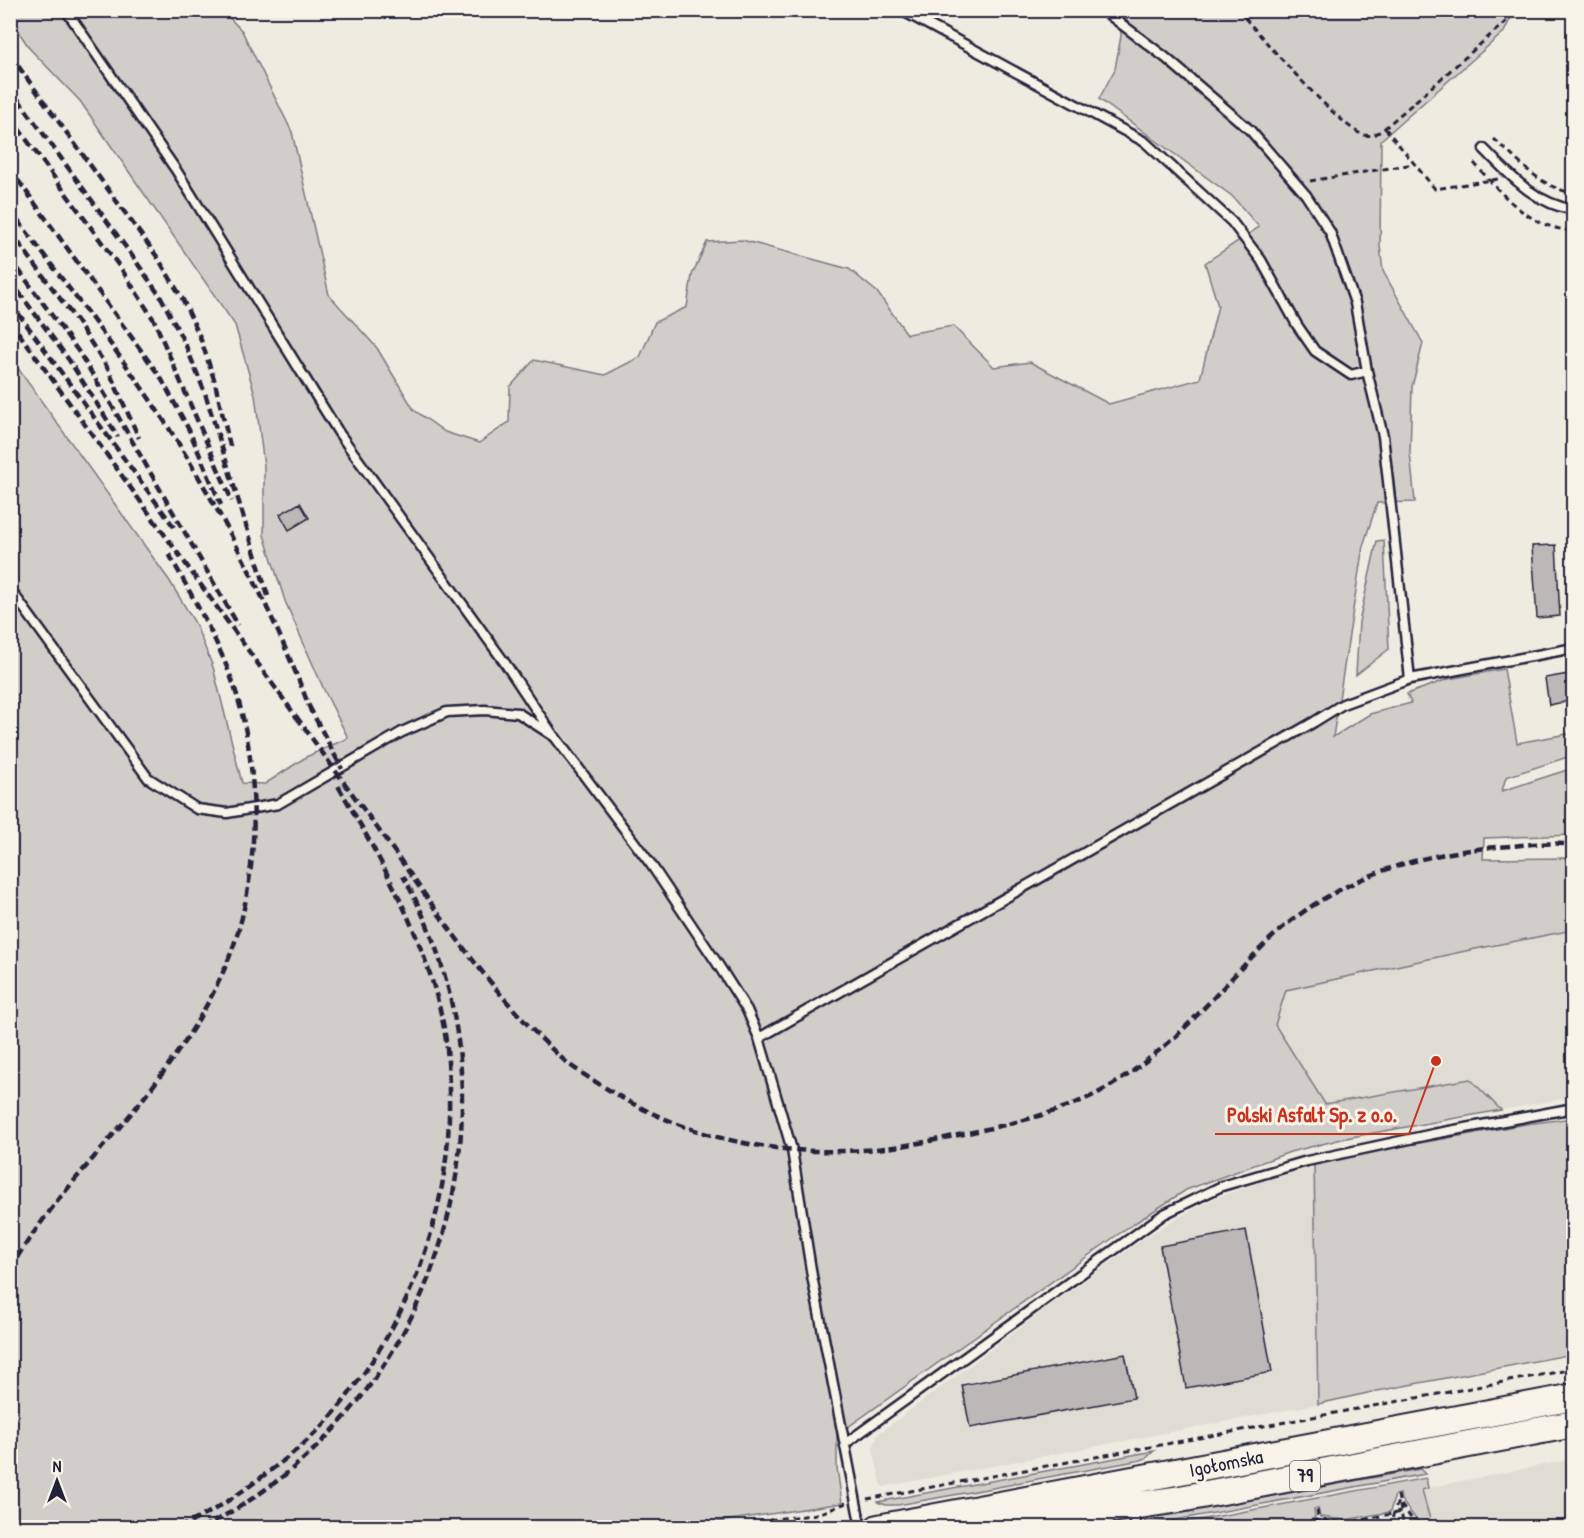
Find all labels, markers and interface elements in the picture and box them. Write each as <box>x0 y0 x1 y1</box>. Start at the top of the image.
callout: Polski Asfalt Sp. z o.o. <box>1215 1095 1409 1134</box>
text: Polski Asfalt Sp. z o.o. <box>1227 1100 1397 1130</box>
street label: Igołomska <box>1187 1442 1265 1483</box>
north arrow <box>27 1451 87 1511</box>
text: N <box>53 1455 62 1477</box>
road number: 79 <box>1290 1461 1320 1491</box>

